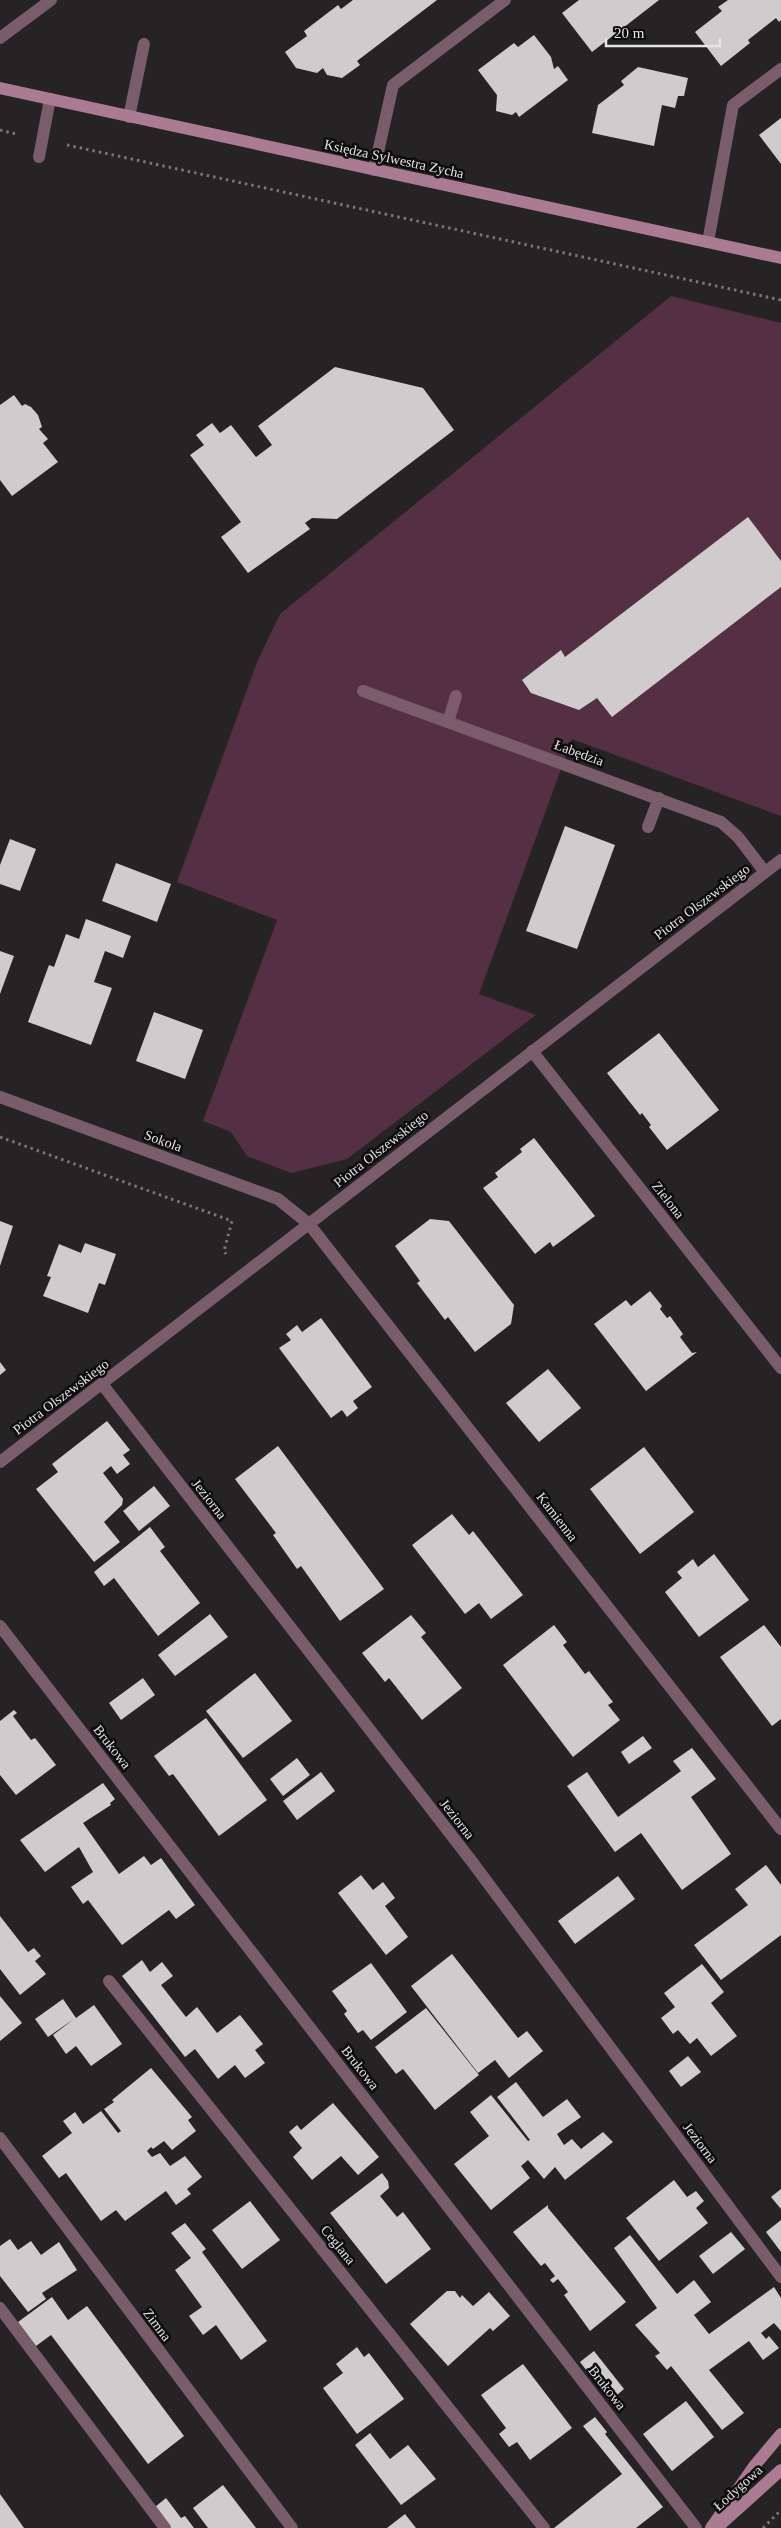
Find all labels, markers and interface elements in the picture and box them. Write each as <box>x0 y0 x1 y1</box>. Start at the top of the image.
scale bar <box>606 15 720 47</box>
text: 20 m <box>614 25 645 41</box>
street label: Księdza Sylwestra Zycha <box>323 137 466 181</box>
street label: Łabędzia <box>552 737 606 769</box>
street label: Piotra Olszewskiego <box>651 861 753 943</box>
street label: Piotra Olszewskiego <box>331 1108 431 1190</box>
street label: Sokola <box>142 1127 185 1155</box>
street label: Zielona <box>649 1179 688 1222</box>
street label: Piotra Olszewskiego <box>10 1356 112 1438</box>
street label: Jeziorna <box>189 1476 230 1523</box>
street label: Kamienna <box>533 1490 581 1545</box>
street label: Brukowa <box>90 1722 134 1772</box>
street label: Jeziorna <box>437 1796 478 1843</box>
street label: Brukowa <box>338 2043 382 2093</box>
street label: Jeziorna <box>680 2120 720 2167</box>
street label: Ceglana <box>318 2222 359 2268</box>
street label: Zimna <box>140 2306 174 2345</box>
street label: Brukowa <box>585 2363 629 2413</box>
street label: Łodygowa <box>711 2462 766 2514</box>

